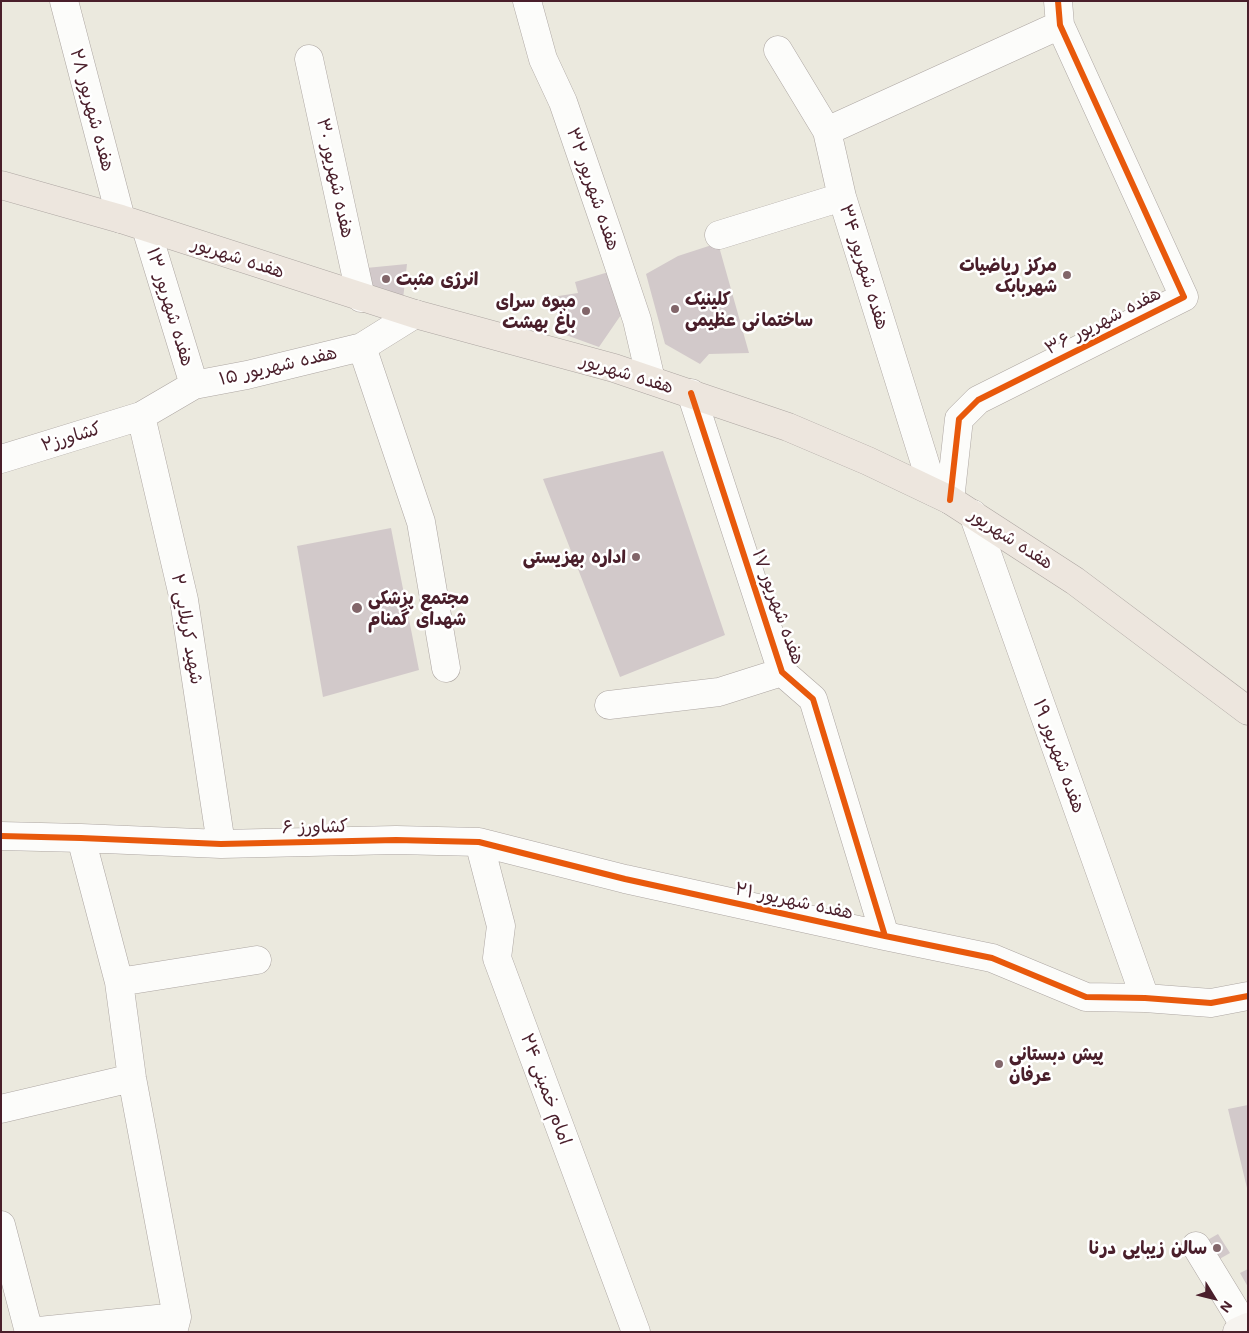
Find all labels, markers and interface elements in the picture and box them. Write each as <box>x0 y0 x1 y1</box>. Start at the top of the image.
street label: هفده شهریور ۲۸ <box>65 46 119 174</box>
street label: هفده شهریور ۳۰ <box>312 116 358 240</box>
street label: هفده شهریور ۳۲ <box>562 125 624 253</box>
street label: هفده شهریور ۳۴ <box>835 202 893 332</box>
street label: هفده شهریور <box>189 233 287 283</box>
street label: هفده شهریور ۱۳ <box>142 245 198 369</box>
place label: مرکز ریاضیات شهربابک <box>959 254 1057 296</box>
place label: انرژی مثبت <box>396 268 478 290</box>
marker: مرکز ریاضیات شهربابک <box>1061 269 1073 281</box>
marker: انرژی مثبت <box>380 273 392 285</box>
street label: هفده شهریور ۳۶ <box>1041 282 1165 360</box>
place label: کلینیک ساختمانی عظیمی <box>685 288 813 330</box>
place label: میوه سرای باغ بهشت <box>496 290 576 332</box>
marker: کلینیک ساختمانی عظیمی <box>669 303 681 315</box>
marker: میوه سرای باغ بهشت <box>580 305 592 317</box>
street label: هفده شهریور ۱۵ <box>217 342 339 390</box>
street label: هفده شهریور <box>578 350 676 398</box>
street label: کشاورز۲ <box>38 418 104 456</box>
street label: هفده شهریور <box>965 504 1057 574</box>
place label: اداره بهزیستی <box>523 546 626 568</box>
street label: هفده شهریور ۱۷ <box>747 547 809 667</box>
marker: اداره بهزیستی <box>630 551 642 563</box>
street label: شهید کربلایی ۲ <box>167 572 207 686</box>
place label: مجتمع پزشکی شهدای گمنام <box>368 587 469 630</box>
marker: مجتمع پزشکی شهدای گمنام <box>350 601 364 615</box>
street label: هفده شهریور ۱۹ <box>1028 696 1090 816</box>
street label: کشاورز ۶ <box>282 816 348 838</box>
street label: هفده شهریور ۲۱ <box>733 878 855 924</box>
street label: امام خمینی ۲۴ <box>516 1030 576 1148</box>
place label: پیش دبستانی عرفان <box>1009 1043 1103 1086</box>
marker: پیش دبستانی عرفان <box>993 1058 1005 1070</box>
place label: سالن زیبایی درنا <box>1089 1237 1207 1259</box>
marker: سالن زیبایی درنا <box>1211 1242 1223 1254</box>
north arrow <box>1189 1273 1239 1323</box>
text: N <box>1216 1297 1237 1317</box>

